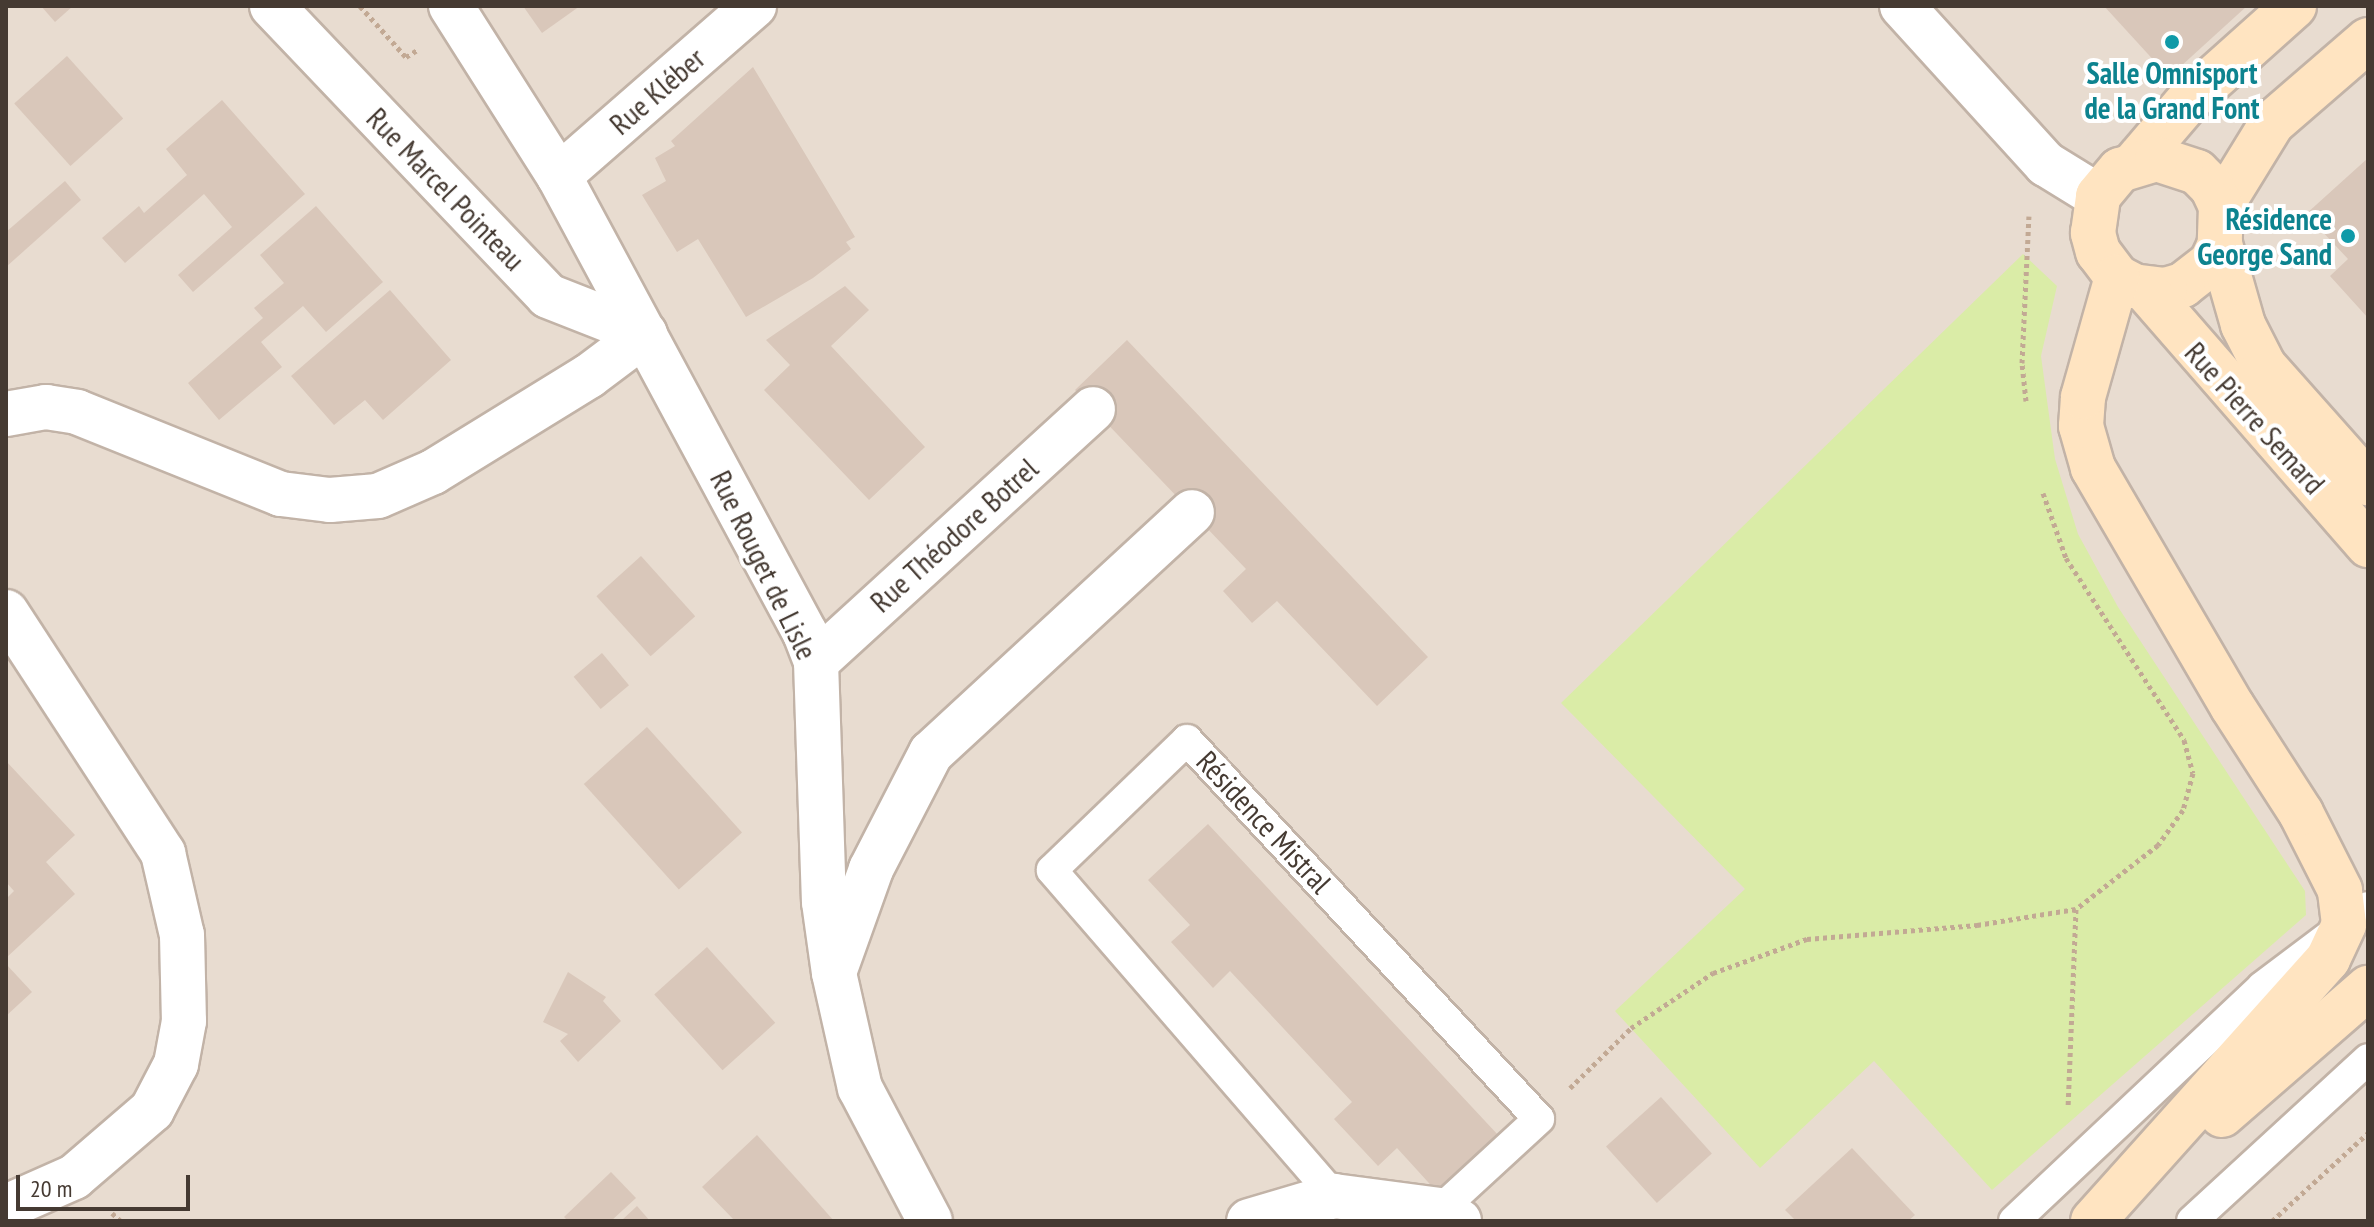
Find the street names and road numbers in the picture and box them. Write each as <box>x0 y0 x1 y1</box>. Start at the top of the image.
street label: Rue Kléber <box>602 40 712 142</box>
street label: Rue Marcel Pointeau <box>359 100 533 278</box>
street label: Rue Pierre Semard <box>2177 335 2333 501</box>
street label: Rue Théodore Botrel <box>863 450 1045 620</box>
street label: Rue Rouget de Lisle <box>703 465 825 665</box>
street label: Résidence Mistral <box>1189 744 1339 900</box>

